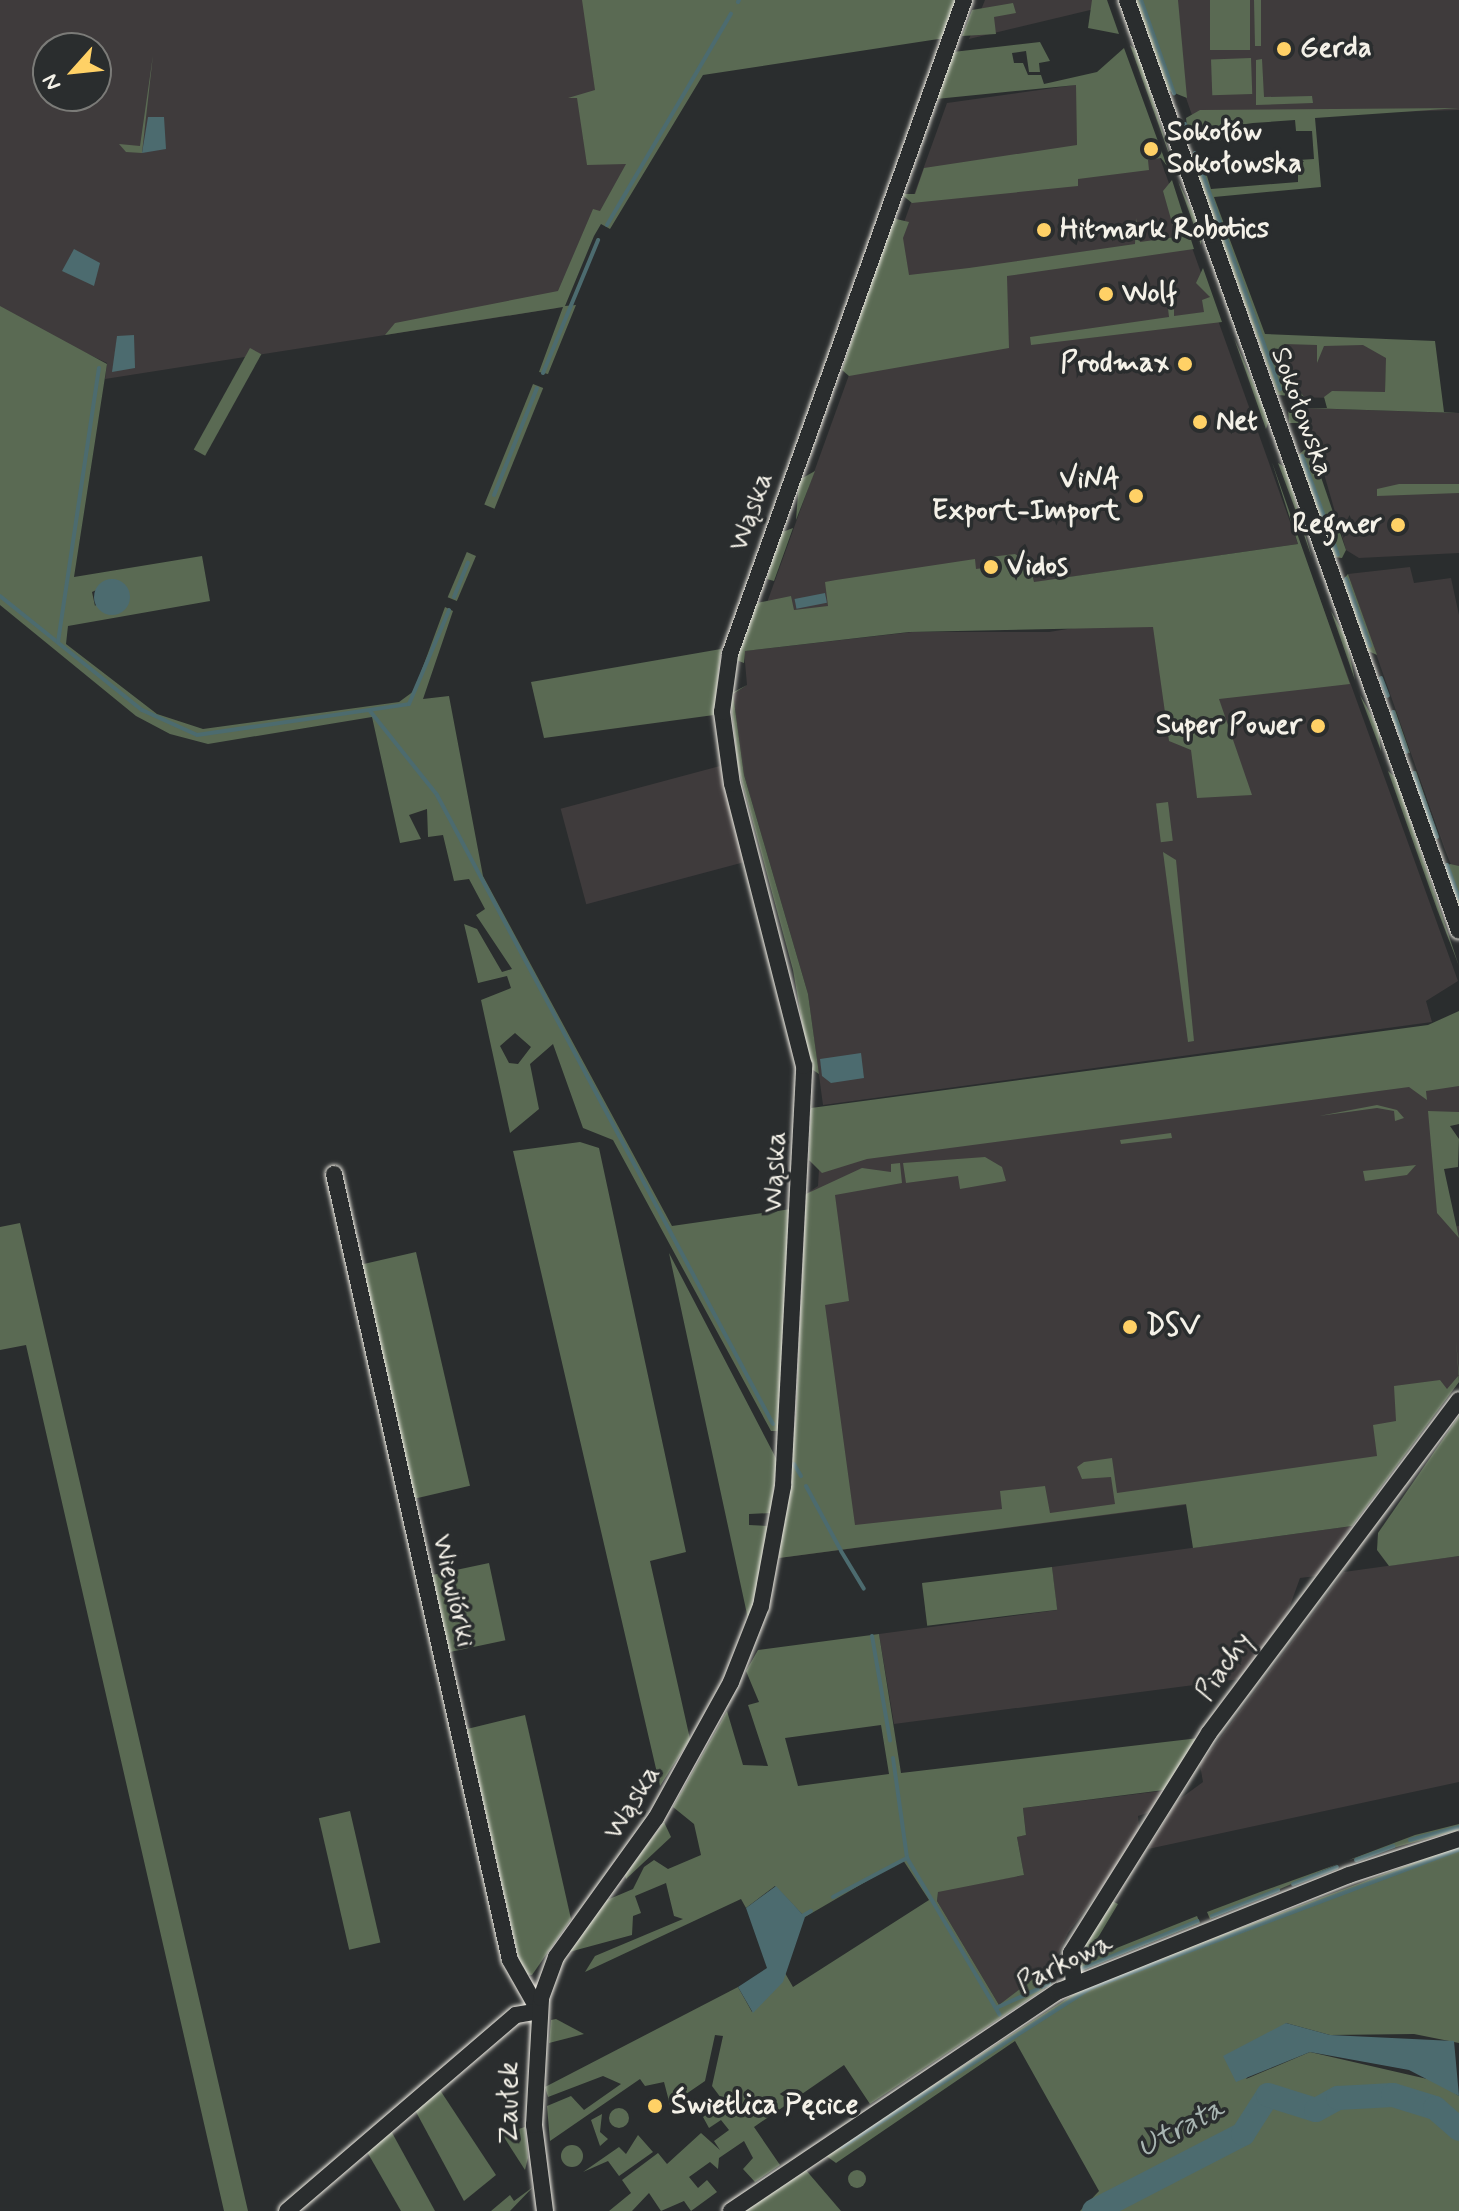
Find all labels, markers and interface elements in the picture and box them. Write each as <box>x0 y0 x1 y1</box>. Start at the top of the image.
north arrow <box>32 32 112 112</box>
place label: Gerda <box>1300 32 1372 66</box>
marker: Gerda <box>1275 40 1293 58</box>
text: N <box>37 69 68 95</box>
place label: Sokołów Sokołowska <box>1167 116 1302 182</box>
marker: Sokołów Sokołowska <box>1142 140 1160 158</box>
place label: Hitmark Robotics <box>1060 213 1269 247</box>
marker: Hitmark Robotics <box>1035 221 1053 239</box>
place label: Wolf <box>1122 277 1177 311</box>
marker: Wolf <box>1097 285 1115 303</box>
street label: Sokołowska <box>1262 343 1340 481</box>
place label: Prodmax <box>1061 347 1169 381</box>
marker: Prodmax <box>1176 355 1194 373</box>
place label: Net <box>1216 405 1258 439</box>
marker: Net <box>1191 413 1209 431</box>
place label: ViNA Export-Import <box>932 463 1120 529</box>
street label: Wąska <box>722 468 782 556</box>
marker: ViNA Export-Import <box>1127 487 1145 505</box>
place label: Regner <box>1292 508 1382 542</box>
marker: Regner <box>1389 516 1407 534</box>
place label: Vidos <box>1007 550 1068 584</box>
marker: Vidos <box>982 558 1000 576</box>
place label: Super Power <box>1159 709 1302 743</box>
marker: Super Power <box>1309 717 1327 735</box>
street label: Wąska <box>757 1130 795 1214</box>
place label: DSV <box>1146 1310 1201 1344</box>
marker: DSV <box>1121 1318 1139 1336</box>
street label: Wiewiórki <box>424 1531 482 1651</box>
street label: Piachy <box>1189 1626 1261 1708</box>
street label: Wąska <box>597 1759 669 1847</box>
street label: Parkowa <box>1012 1926 1118 2002</box>
street label: Zaułek <box>493 2062 527 2144</box>
place label: Świetlica Pęcice <box>671 2089 859 2123</box>
water label: Utrata <box>1131 2091 1231 2167</box>
marker: Świetlica Pęcice <box>646 2097 664 2115</box>

